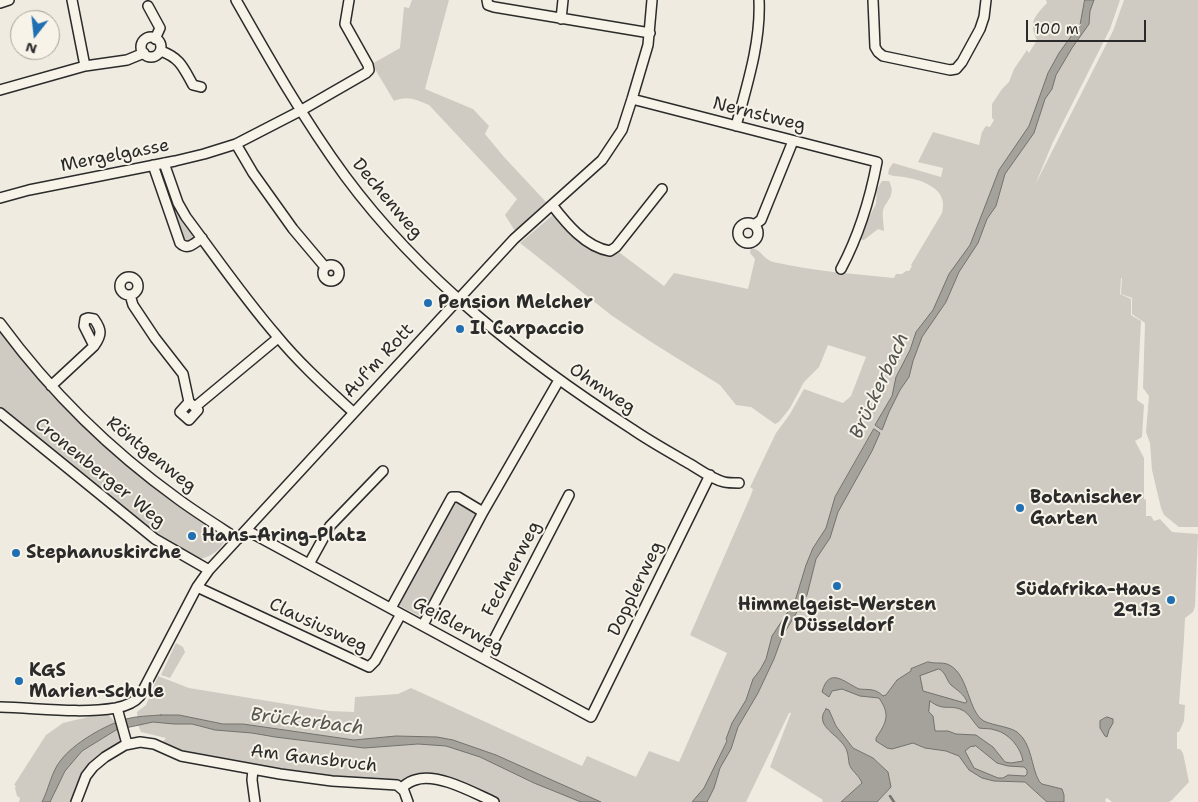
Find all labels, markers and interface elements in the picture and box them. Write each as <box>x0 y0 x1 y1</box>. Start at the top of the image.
north arrow <box>10 10 60 60</box>
scale bar <box>1028 10 1148 42</box>
text: 100 m <box>1034 19 1079 39</box>
text: N <box>23 38 39 59</box>
street label: Nernstweg <box>710 93 808 137</box>
street label: Mergelgasse <box>59 135 171 177</box>
street label: Dechenweg <box>347 154 427 244</box>
place label: Pension Melcher <box>438 292 593 314</box>
marker: Pension Melcher <box>422 297 434 309</box>
place label: Il Carpaccio <box>470 318 584 340</box>
street label: Auf'm Rott <box>339 319 419 403</box>
marker: Il Carpaccio <box>454 323 466 335</box>
water label: Brückerbach <box>846 329 914 443</box>
street label: Ohmweg <box>565 359 639 419</box>
street label: Röntgenweg <box>102 412 200 498</box>
street label: Cronenberger Weg <box>30 414 170 532</box>
place label: Botanischer Garten <box>1030 487 1142 530</box>
marker: Botanischer Garten <box>1014 502 1026 514</box>
street label: Fechnerweg <box>478 518 546 620</box>
place label: Hans-Aring-Platz <box>202 525 367 547</box>
marker: Hans-Aring-Platz <box>186 530 198 542</box>
street label: Dopplerweg <box>604 538 668 640</box>
place label: Stephanuskirche <box>26 542 181 564</box>
marker: Stephanuskirche <box>10 547 22 559</box>
place label: Südafrika-Haus 29.13 <box>1016 579 1161 622</box>
marker: Himmelgeist-Wersten / Düsseldorf <box>831 580 843 592</box>
street label: Geißlerweg <box>409 593 507 659</box>
street label: Clausiusweg <box>265 594 371 658</box>
place label: Himmelgeist-Wersten / Düsseldorf <box>738 594 936 636</box>
marker: Südafrika-Haus 29.13 <box>1165 594 1177 606</box>
place label: KGS Marien-Schule <box>29 660 164 702</box>
marker: KGS Marien-Schule <box>13 675 25 687</box>
water label: Brückerbach <box>249 704 365 740</box>
street label: Am Gansbruch <box>249 741 379 777</box>

